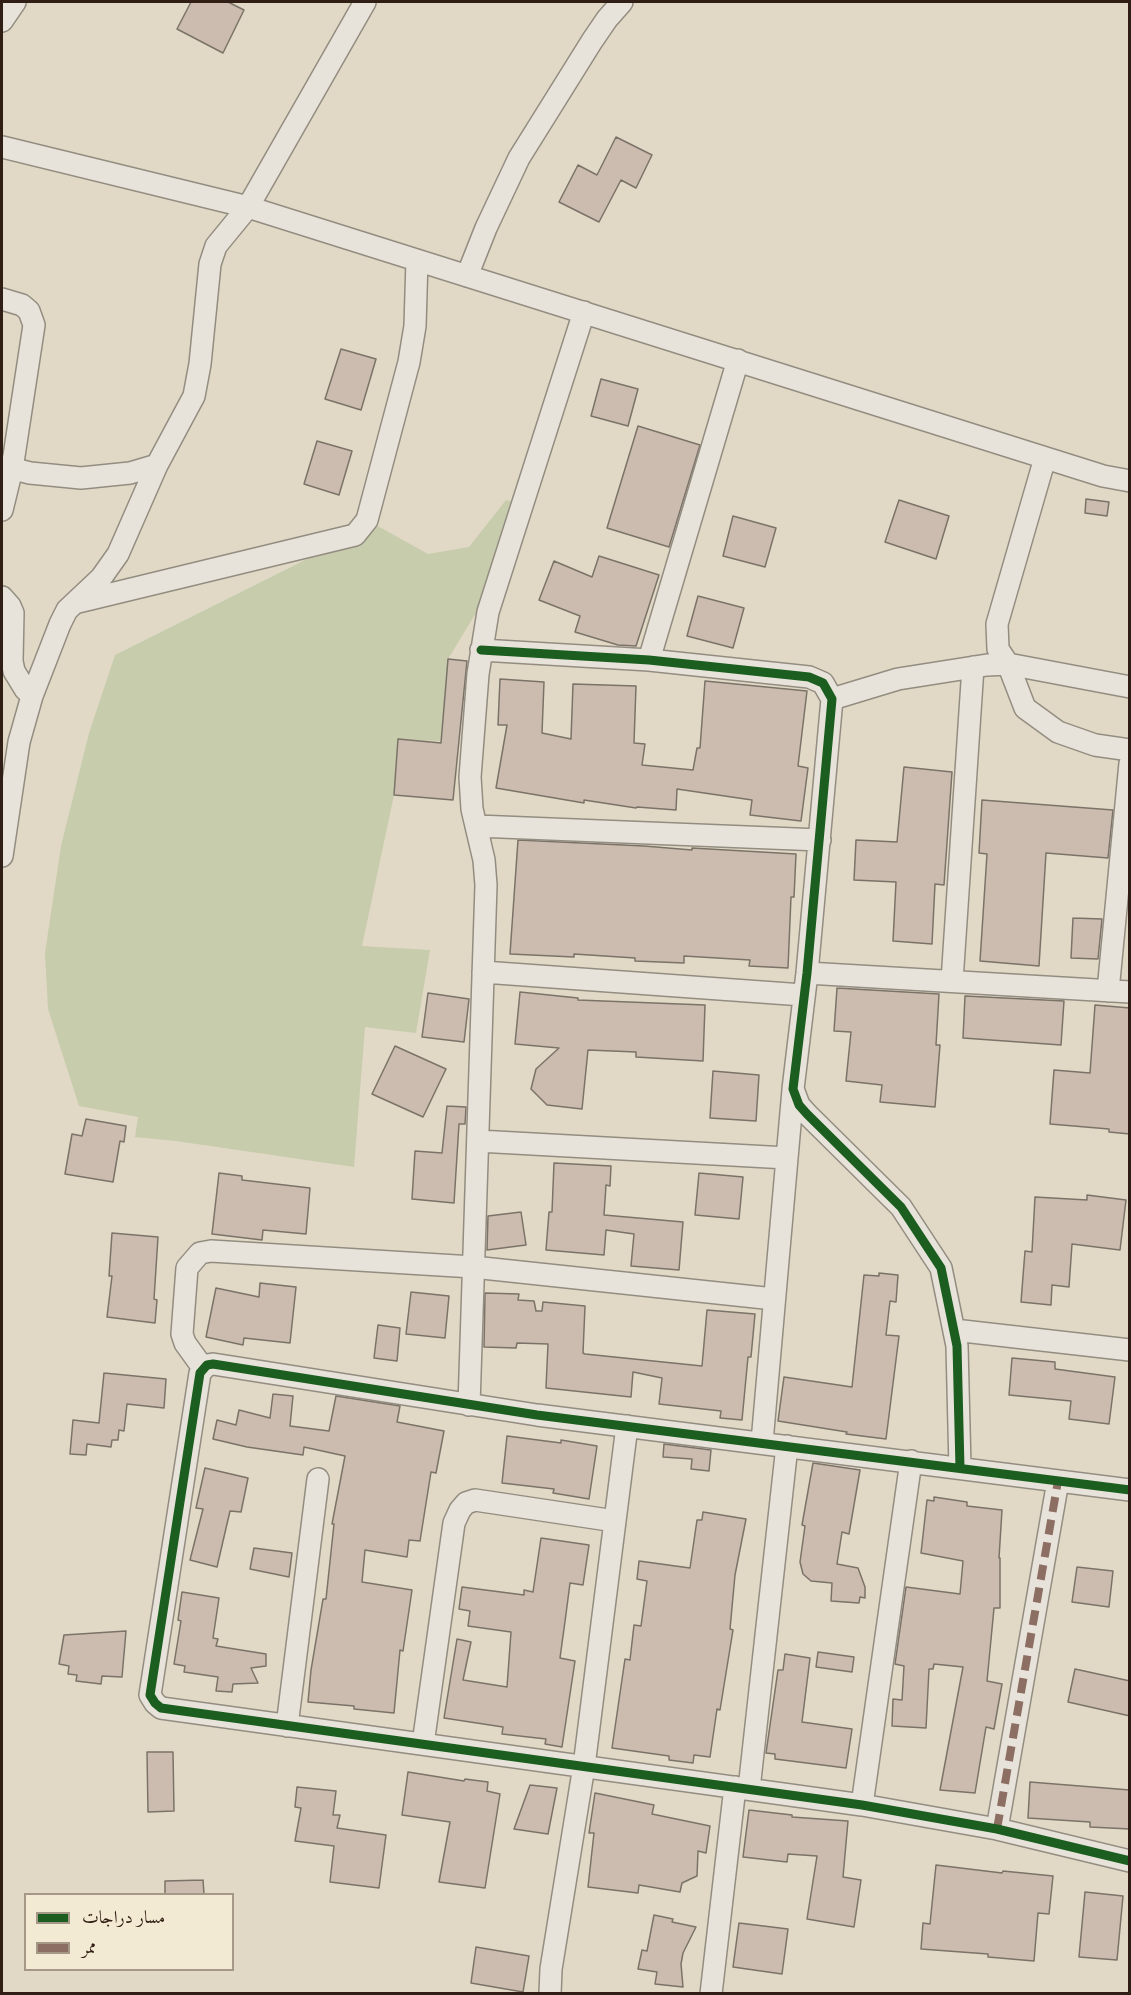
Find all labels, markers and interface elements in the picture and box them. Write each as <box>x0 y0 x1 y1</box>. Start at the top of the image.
legend <box>24 1893 234 1971</box>
text: مسار دراجات <box>82 1907 165 1929</box>
text: ممر <box>82 1937 96 1959</box>

